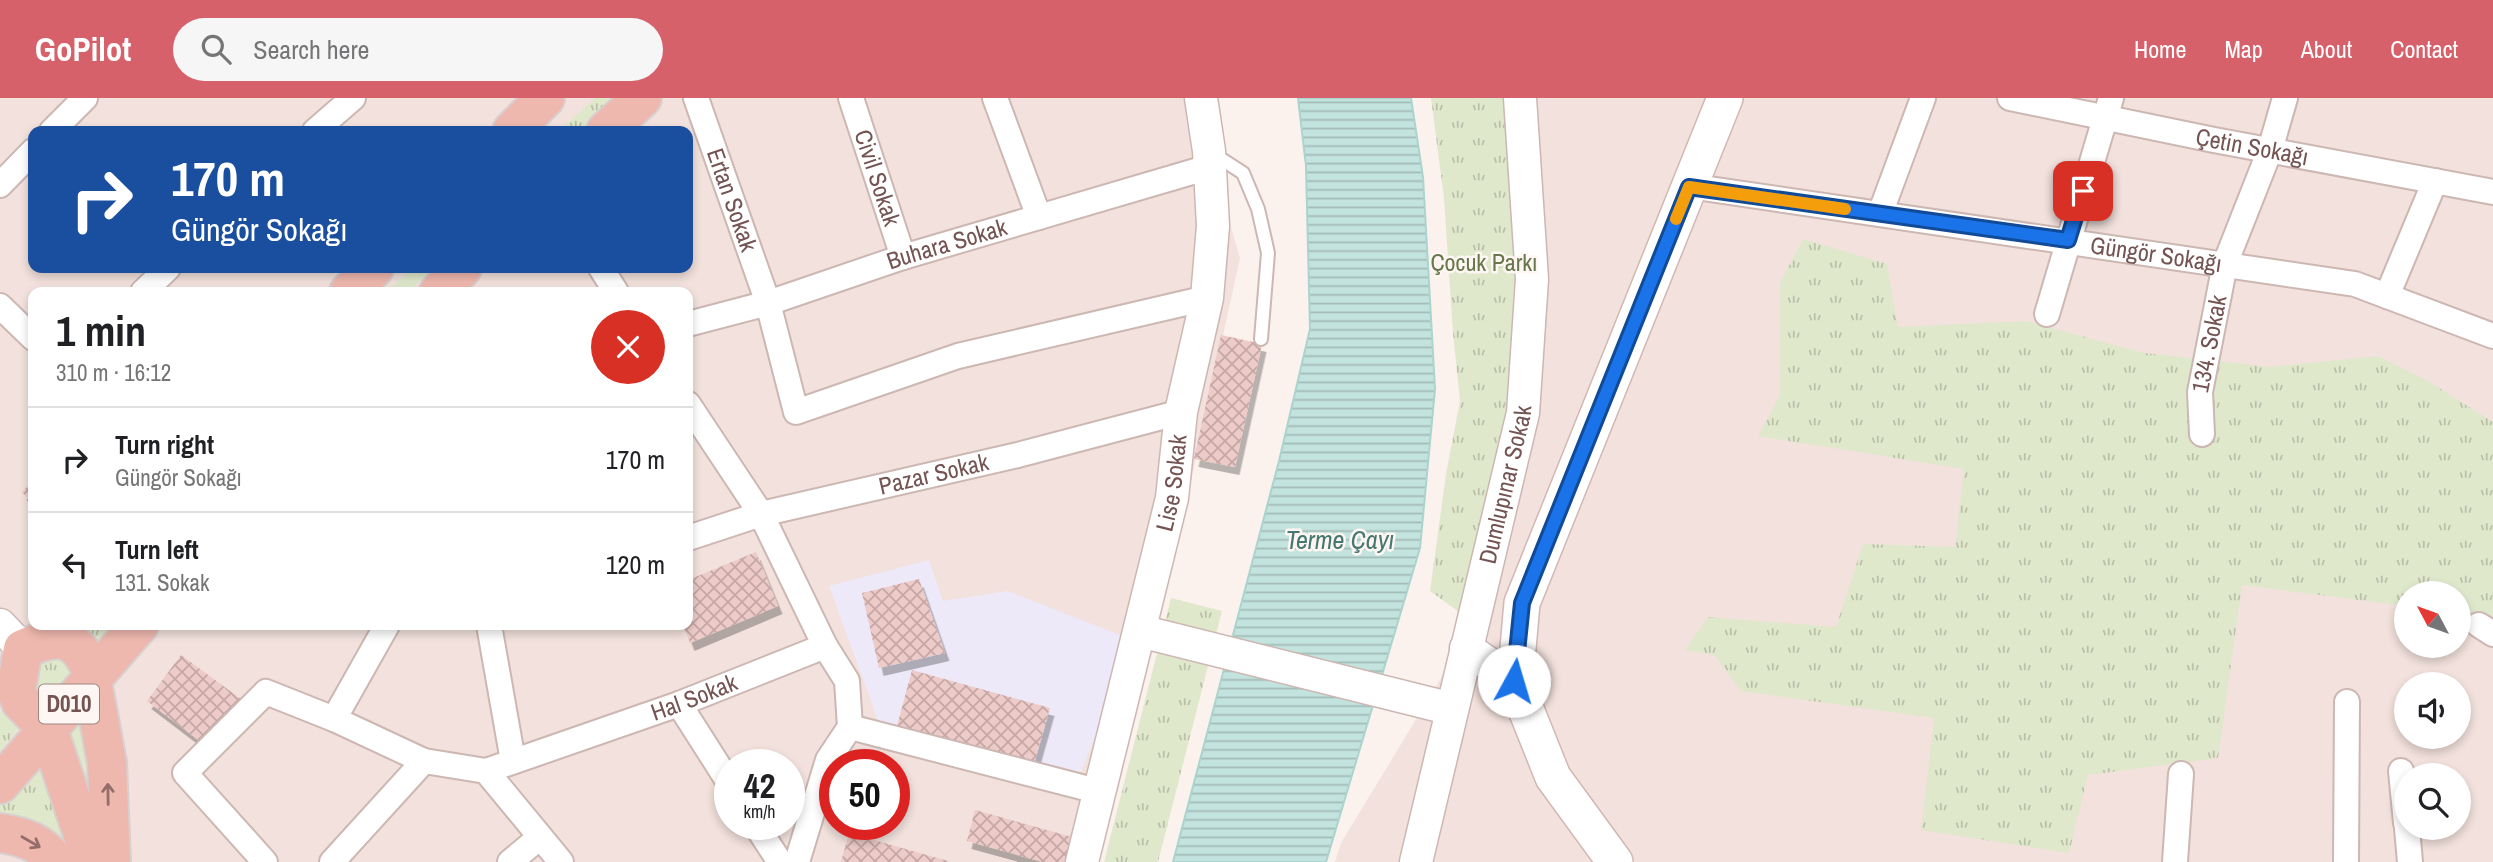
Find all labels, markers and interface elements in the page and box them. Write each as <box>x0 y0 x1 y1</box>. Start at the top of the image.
search box <box>173 18 663 81</box>
text: GoPilot <box>35 27 131 71</box>
icon: search <box>197 30 235 68</box>
text: Search here <box>253 32 369 67</box>
text: Home <box>2134 33 2186 65</box>
text: Map <box>2224 33 2263 65</box>
text: About <box>2301 33 2352 65</box>
text: Contact <box>2390 33 2458 65</box>
street label: Çetin Sokağı <box>2193 120 2311 172</box>
street label: Civil Sokak <box>847 125 909 230</box>
street label: Ertan Sokak <box>700 144 766 256</box>
text: 170 m <box>171 145 285 211</box>
icon: right <box>56 154 147 245</box>
pin <box>2053 161 2113 221</box>
icon: arrive <box>2064 172 2102 210</box>
text: Güngör Sokağı <box>171 208 348 251</box>
street label: Buhara Sokak <box>882 210 1011 276</box>
street label: Güngör Sokağı <box>2088 228 2224 279</box>
park label: Çocuk Parkı <box>1430 246 1538 278</box>
street label: 134. Sokak <box>2183 292 2234 395</box>
text: 1 min <box>56 303 146 359</box>
button: close <box>591 310 665 384</box>
text: 310 m · 16:12 <box>56 357 171 388</box>
street label: Dumlupınar Sokak <box>1471 404 1538 567</box>
text: Turn right <box>115 427 214 462</box>
street label: Lise Sokak <box>1147 433 1194 534</box>
icon: right <box>56 441 94 479</box>
text: 170 m <box>606 442 665 477</box>
street label: Pazar Sokak <box>875 445 992 501</box>
text: Güngör Sokağı <box>115 462 242 493</box>
water label: Terme Çayı <box>1286 522 1394 557</box>
text: Turn left <box>115 532 199 567</box>
icon: left <box>56 546 94 584</box>
text: 120 m <box>606 547 665 582</box>
text: 131. Sokak <box>115 567 209 598</box>
north arrow <box>2394 581 2471 658</box>
map controls <box>2394 581 2471 840</box>
position arrow <box>1477 644 1551 718</box>
street label: Hal Sokak <box>646 666 742 728</box>
button: sound <box>2394 672 2471 749</box>
road number: D010 <box>39 684 99 724</box>
speed limit sign: 50 <box>819 749 910 840</box>
text: 42 <box>744 762 775 809</box>
button: search <box>2394 763 2471 840</box>
one-way arrow <box>101 783 114 806</box>
text: km/h <box>744 799 776 824</box>
one-way arrow <box>21 835 41 849</box>

